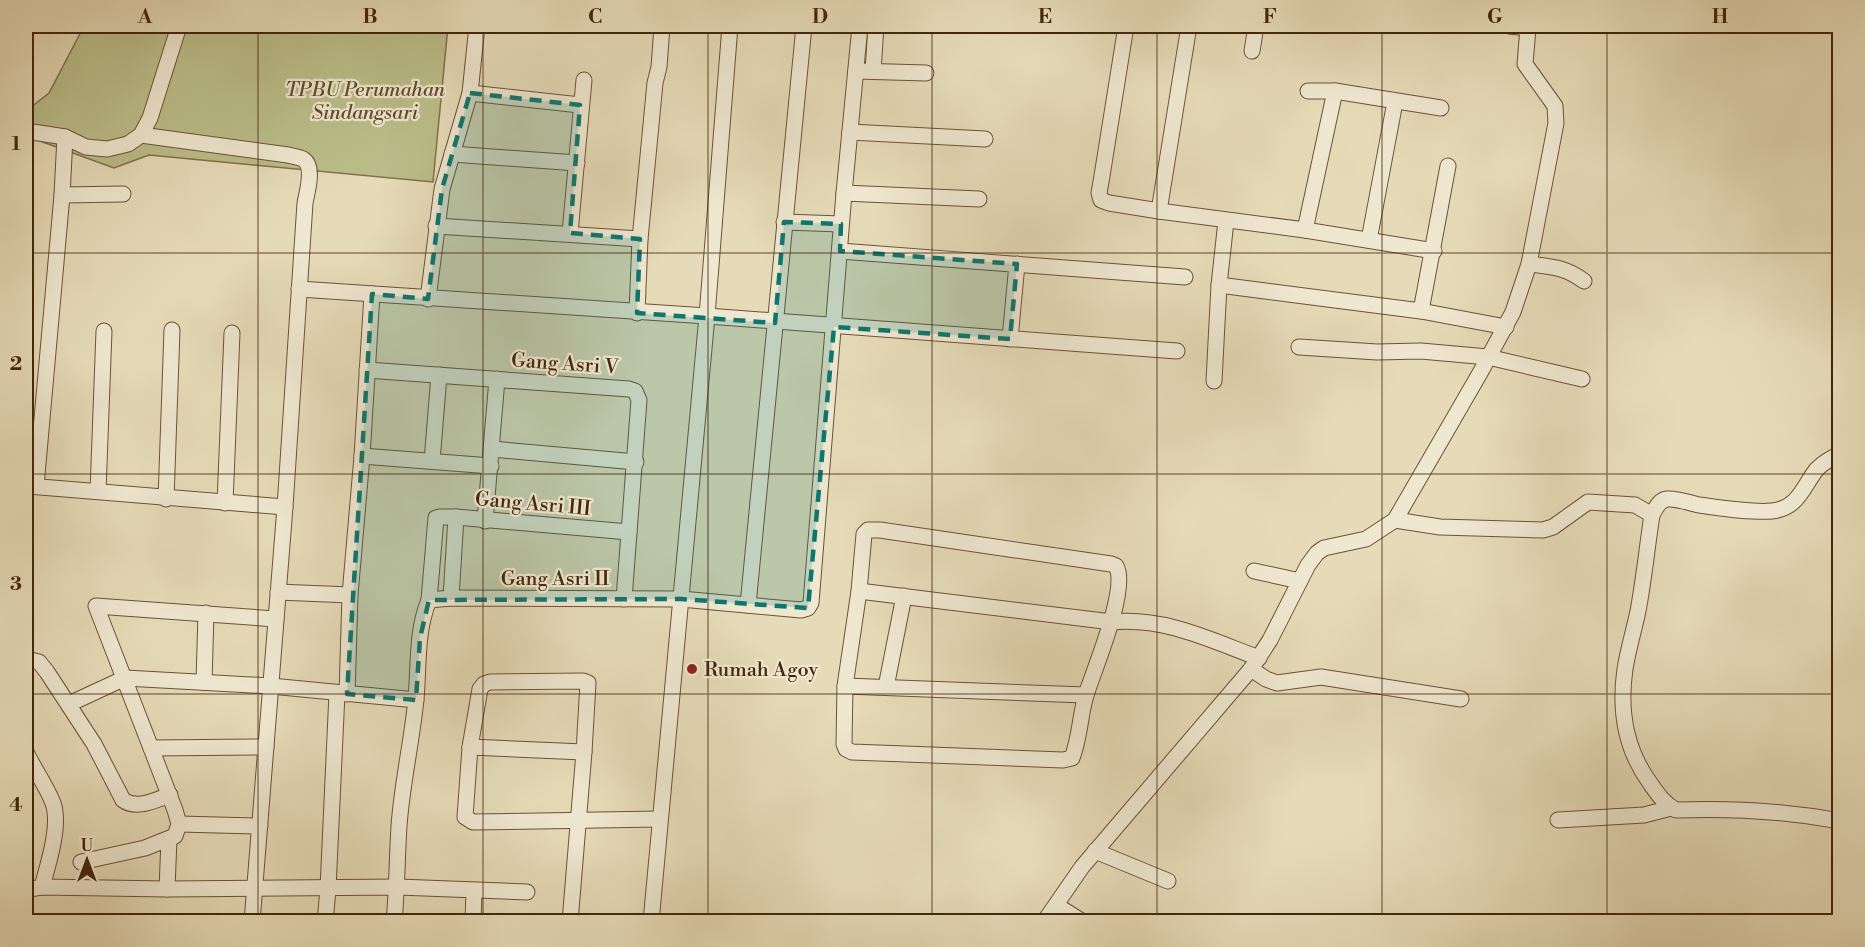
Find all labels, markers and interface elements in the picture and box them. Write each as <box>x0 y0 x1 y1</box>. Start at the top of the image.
text: A <box>137 5 153 30</box>
text: B <box>362 5 378 30</box>
text: C <box>588 5 602 30</box>
text: D <box>812 5 828 30</box>
text: E <box>1038 5 1052 30</box>
text: F <box>1263 5 1277 30</box>
text: G <box>1487 5 1503 30</box>
text: H <box>1712 5 1729 30</box>
park label: TPBU Perumahan Sindangsari <box>285 78 446 126</box>
text: 1 <box>11 132 21 157</box>
street label: Gang Asri V <box>510 348 620 381</box>
text: 2 <box>10 352 22 377</box>
street label: Gang Asri III <box>474 487 592 522</box>
street label: Gang Asri II <box>501 567 610 592</box>
text: 3 <box>10 572 22 597</box>
place label: Rumah Agoy <box>704 658 818 683</box>
marker: Rumah Agoy <box>685 662 699 676</box>
text: 4 <box>9 793 23 818</box>
north arrow <box>57 830 117 890</box>
text: U <box>81 836 94 856</box>

